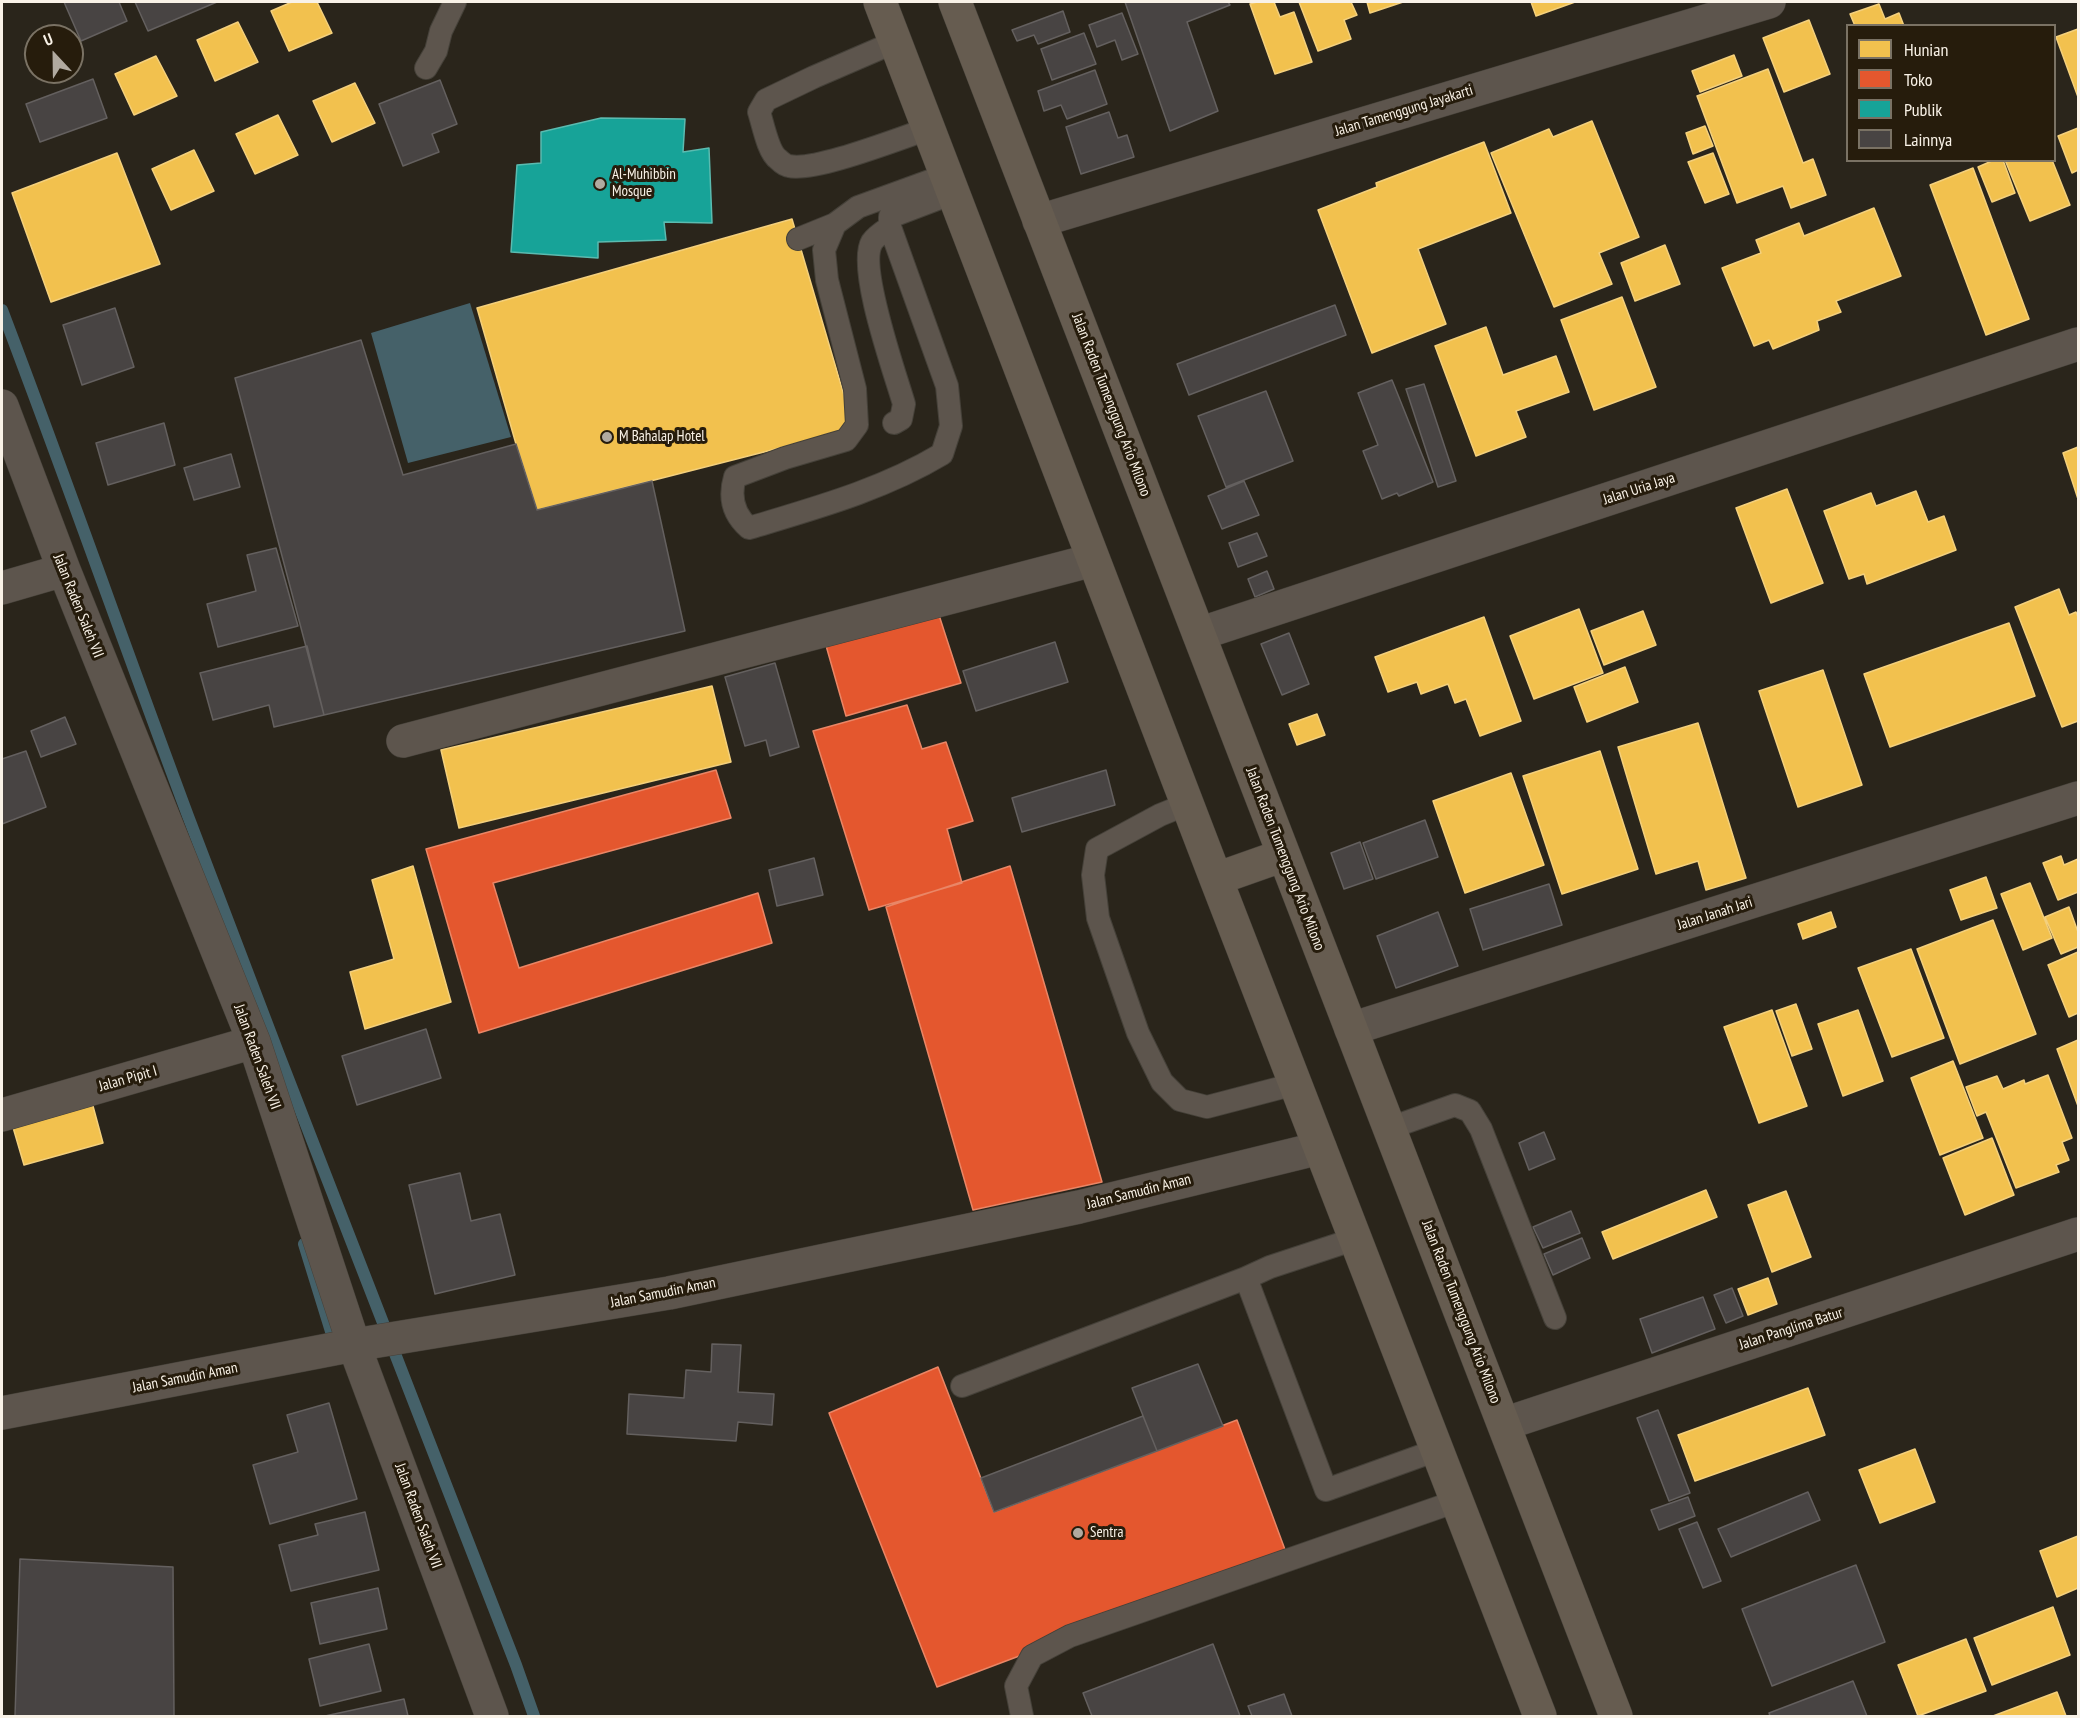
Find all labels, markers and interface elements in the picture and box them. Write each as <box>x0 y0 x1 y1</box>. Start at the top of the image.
north arrow <box>24 24 84 84</box>
legend <box>1846 24 2056 162</box>
text: U <box>40 28 56 50</box>
text: Hunian <box>1904 38 1948 61</box>
text: Toko <box>1904 68 1933 91</box>
street label: Jalan Tamenggung Jayakarti <box>1333 81 1475 141</box>
text: Publik <box>1904 98 1942 121</box>
text: Lainnya <box>1904 128 1952 151</box>
place label: Al-Muhibbin Mosque <box>612 166 676 201</box>
marker: Al-Muhibbin Mosque <box>593 177 607 191</box>
street label: Jalan Raden Tumenggung Ario Milono <box>1068 311 1154 499</box>
place label: M Bahalap Hotel <box>619 428 705 446</box>
marker: M Bahalap Hotel <box>600 430 614 444</box>
street label: Jalan Uria Jaya <box>1601 469 1677 509</box>
street label: Jalan Raden Saleh VII <box>49 551 107 661</box>
street label: Jalan Raden Tumenggung Ario Milono <box>1242 765 1328 953</box>
street label: Jalan Janah Jari <box>1675 893 1755 935</box>
street label: Jalan Raden Saleh VII <box>230 1002 284 1112</box>
street label: Jalan Pipit I <box>97 1062 159 1096</box>
street label: Jalan Samudin Aman <box>1085 1170 1193 1214</box>
street label: Jalan Raden Tumenggung Ario Milono <box>1418 1218 1504 1406</box>
street label: Jalan Samudin Aman <box>609 1274 717 1312</box>
street label: Jalan Panglima Batur <box>1737 1304 1845 1354</box>
street label: Jalan Samudin Aman <box>131 1359 239 1397</box>
street label: Jalan Raden Saleh VII <box>391 1461 445 1571</box>
place label: Sentra <box>1090 1524 1123 1542</box>
marker: Sentra <box>1071 1526 1085 1540</box>

